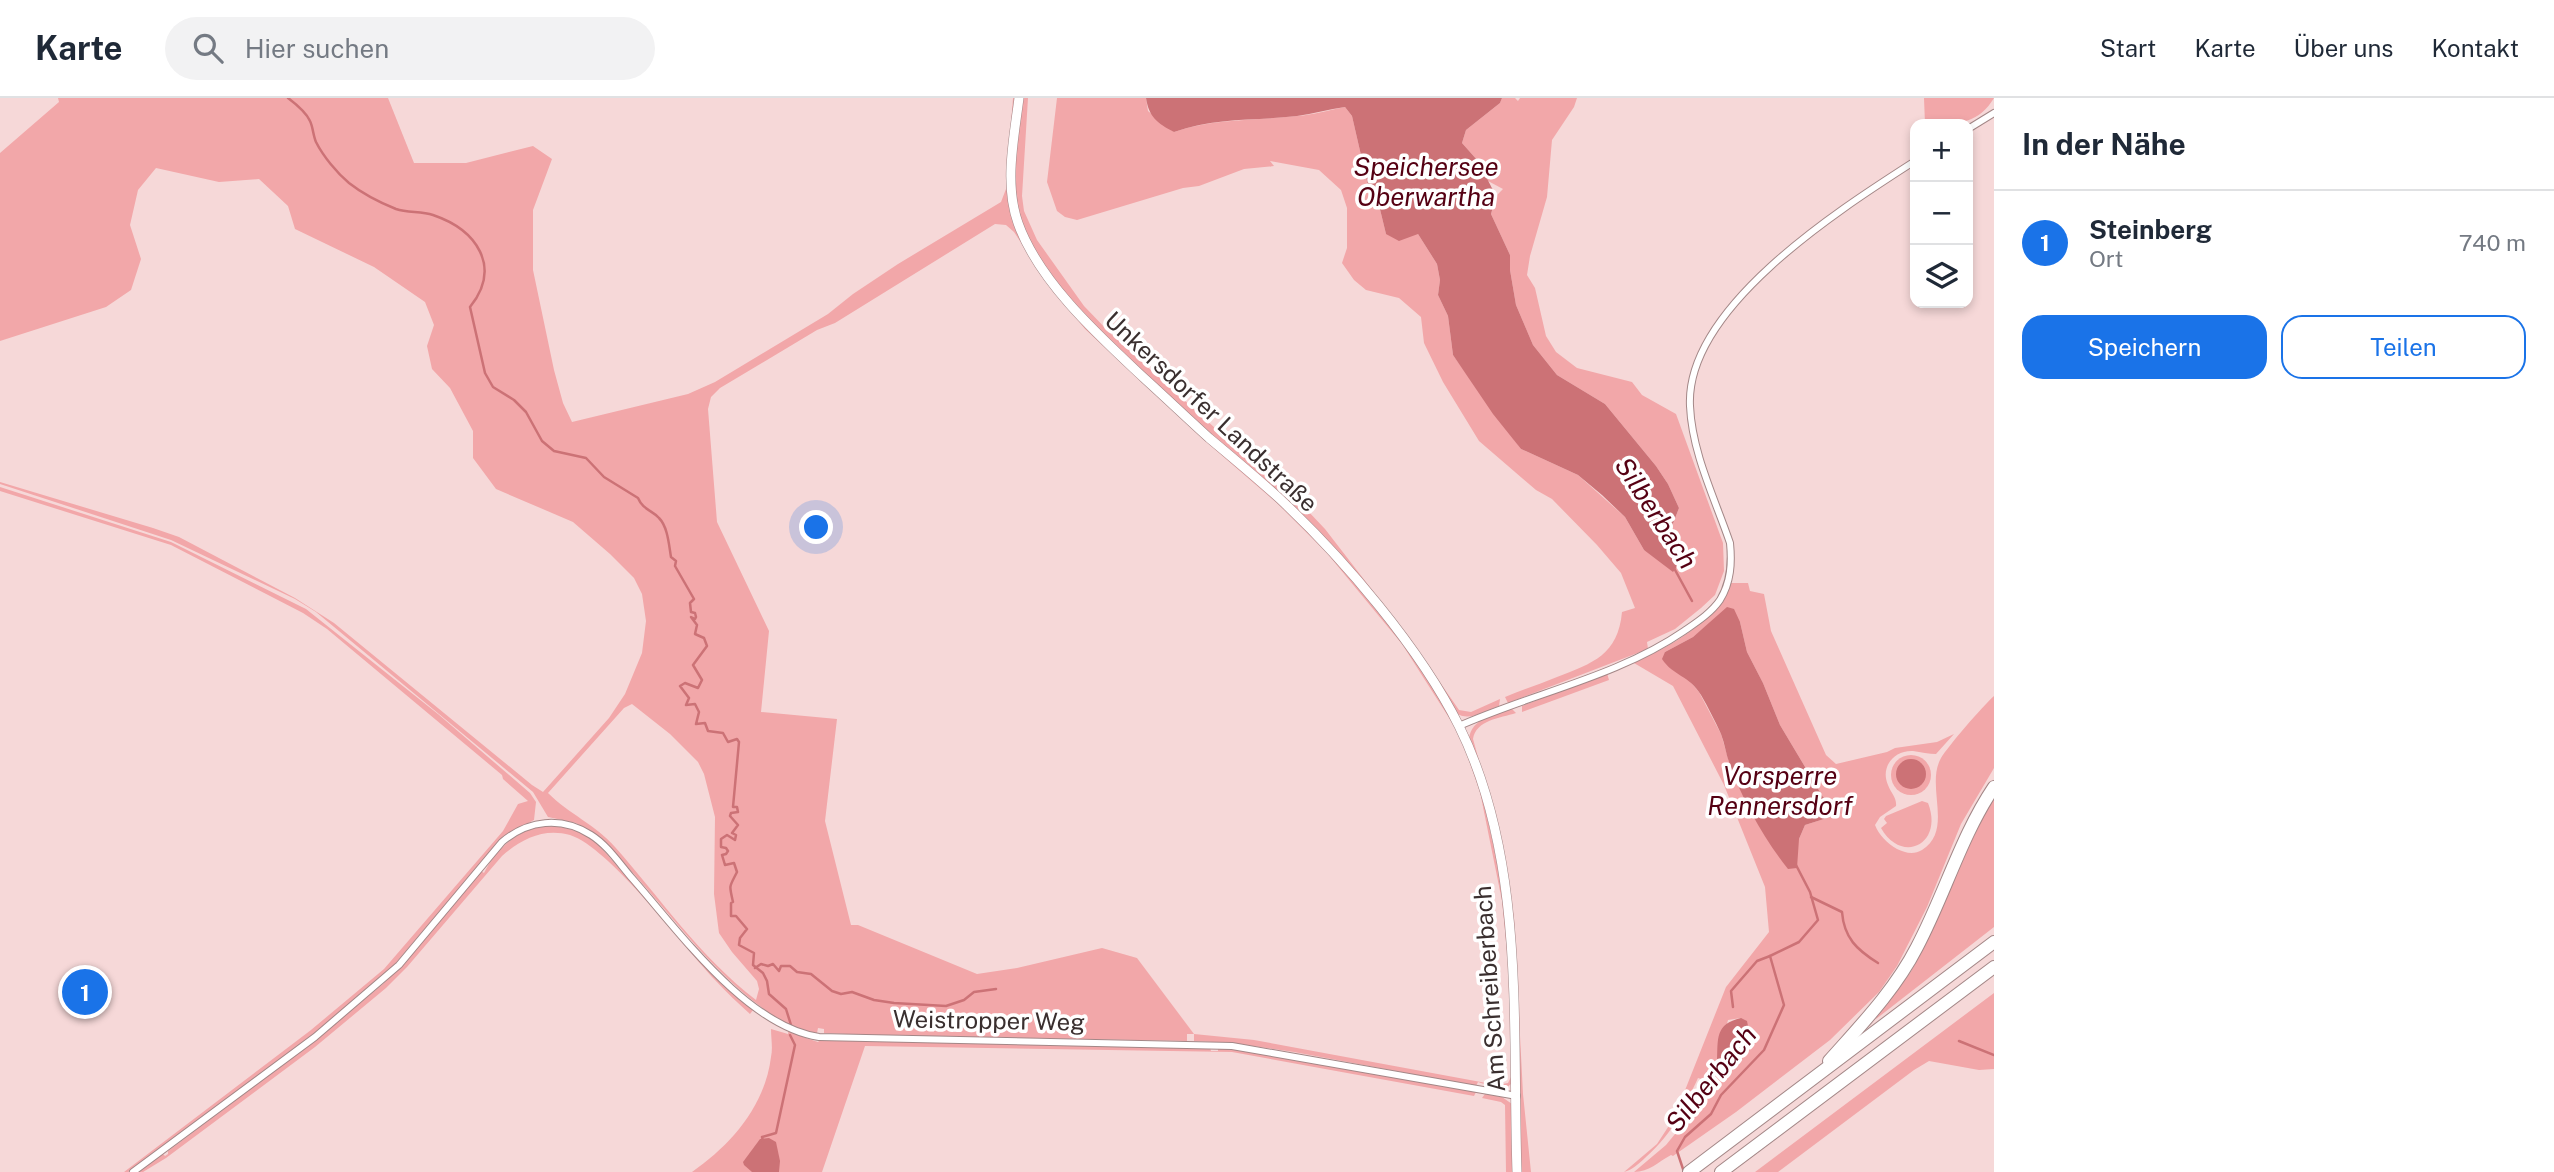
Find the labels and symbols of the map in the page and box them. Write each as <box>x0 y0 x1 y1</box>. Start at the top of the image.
water label: Speichersee Oberwartha <box>1353 151 1499 212</box>
street label: Unkersdorfer Landstraße <box>1100 305 1324 517</box>
water label: Silberbach <box>1609 451 1704 574</box>
your location <box>799 510 833 544</box>
water label: Vorsperre Rennersdorf <box>1707 760 1854 821</box>
street label: Am Schreiberbach <box>1468 885 1510 1093</box>
pin: 1 <box>62 966 108 1018</box>
street label: Weistropper Weg <box>893 1004 1085 1036</box>
water label: Silberbach <box>1659 1020 1763 1138</box>

